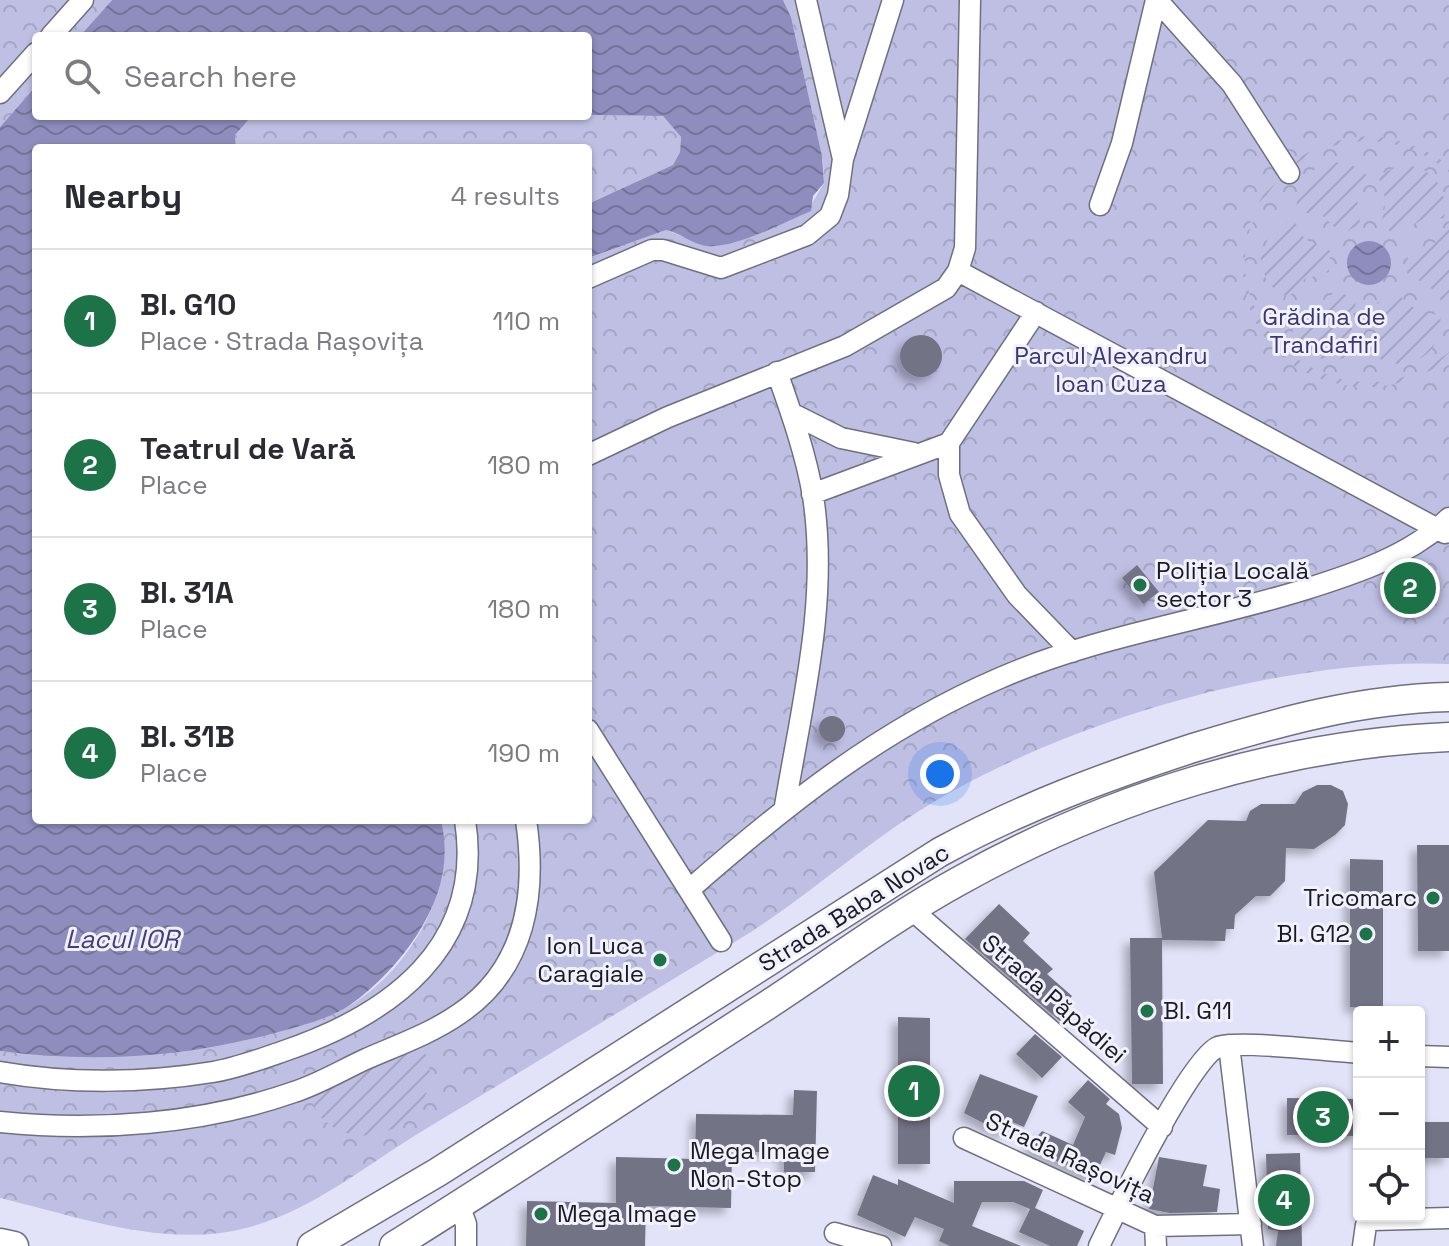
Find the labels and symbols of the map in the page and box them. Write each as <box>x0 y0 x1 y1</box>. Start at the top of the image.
park label: Grădina de Trandafiri <box>1262 301 1386 360</box>
park label: Parcul Alexandru Ioan Cuza <box>1014 340 1208 399</box>
place label: Poliția Locală sector 3 <box>1156 555 1309 614</box>
pin: 2 <box>1384 558 1436 618</box>
marker: Poliția Locală sector 3 <box>1131 576 1149 594</box>
your location <box>920 754 960 794</box>
street label: Strada Baba Novac <box>753 836 955 979</box>
place label: Tricomarc <box>1303 882 1417 913</box>
marker: Tricomarc <box>1424 889 1442 907</box>
place label: Bl. G12 <box>1276 918 1350 949</box>
water label: Lacul IOR <box>65 922 181 956</box>
marker: Bl. G12 <box>1357 925 1375 943</box>
street label: Strada Păpădiei <box>976 927 1133 1070</box>
place label: Ion Luca Caragiale <box>538 930 644 989</box>
marker: Ion Luca Caragiale <box>651 951 669 969</box>
place label: Bl. G11 <box>1163 995 1232 1026</box>
marker: Bl. G11 <box>1138 1002 1156 1020</box>
pin: 1 <box>888 1061 940 1121</box>
pin: 3 <box>1297 1087 1349 1147</box>
street label: Strada Rașovița <box>981 1105 1160 1210</box>
place label: Mega Image Non-Stop <box>690 1135 830 1194</box>
marker: Mega Image Non-Stop <box>665 1156 683 1174</box>
pin: 4 <box>1258 1170 1310 1230</box>
place label: Mega Image <box>557 1198 697 1229</box>
marker: Mega Image <box>532 1205 550 1223</box>

